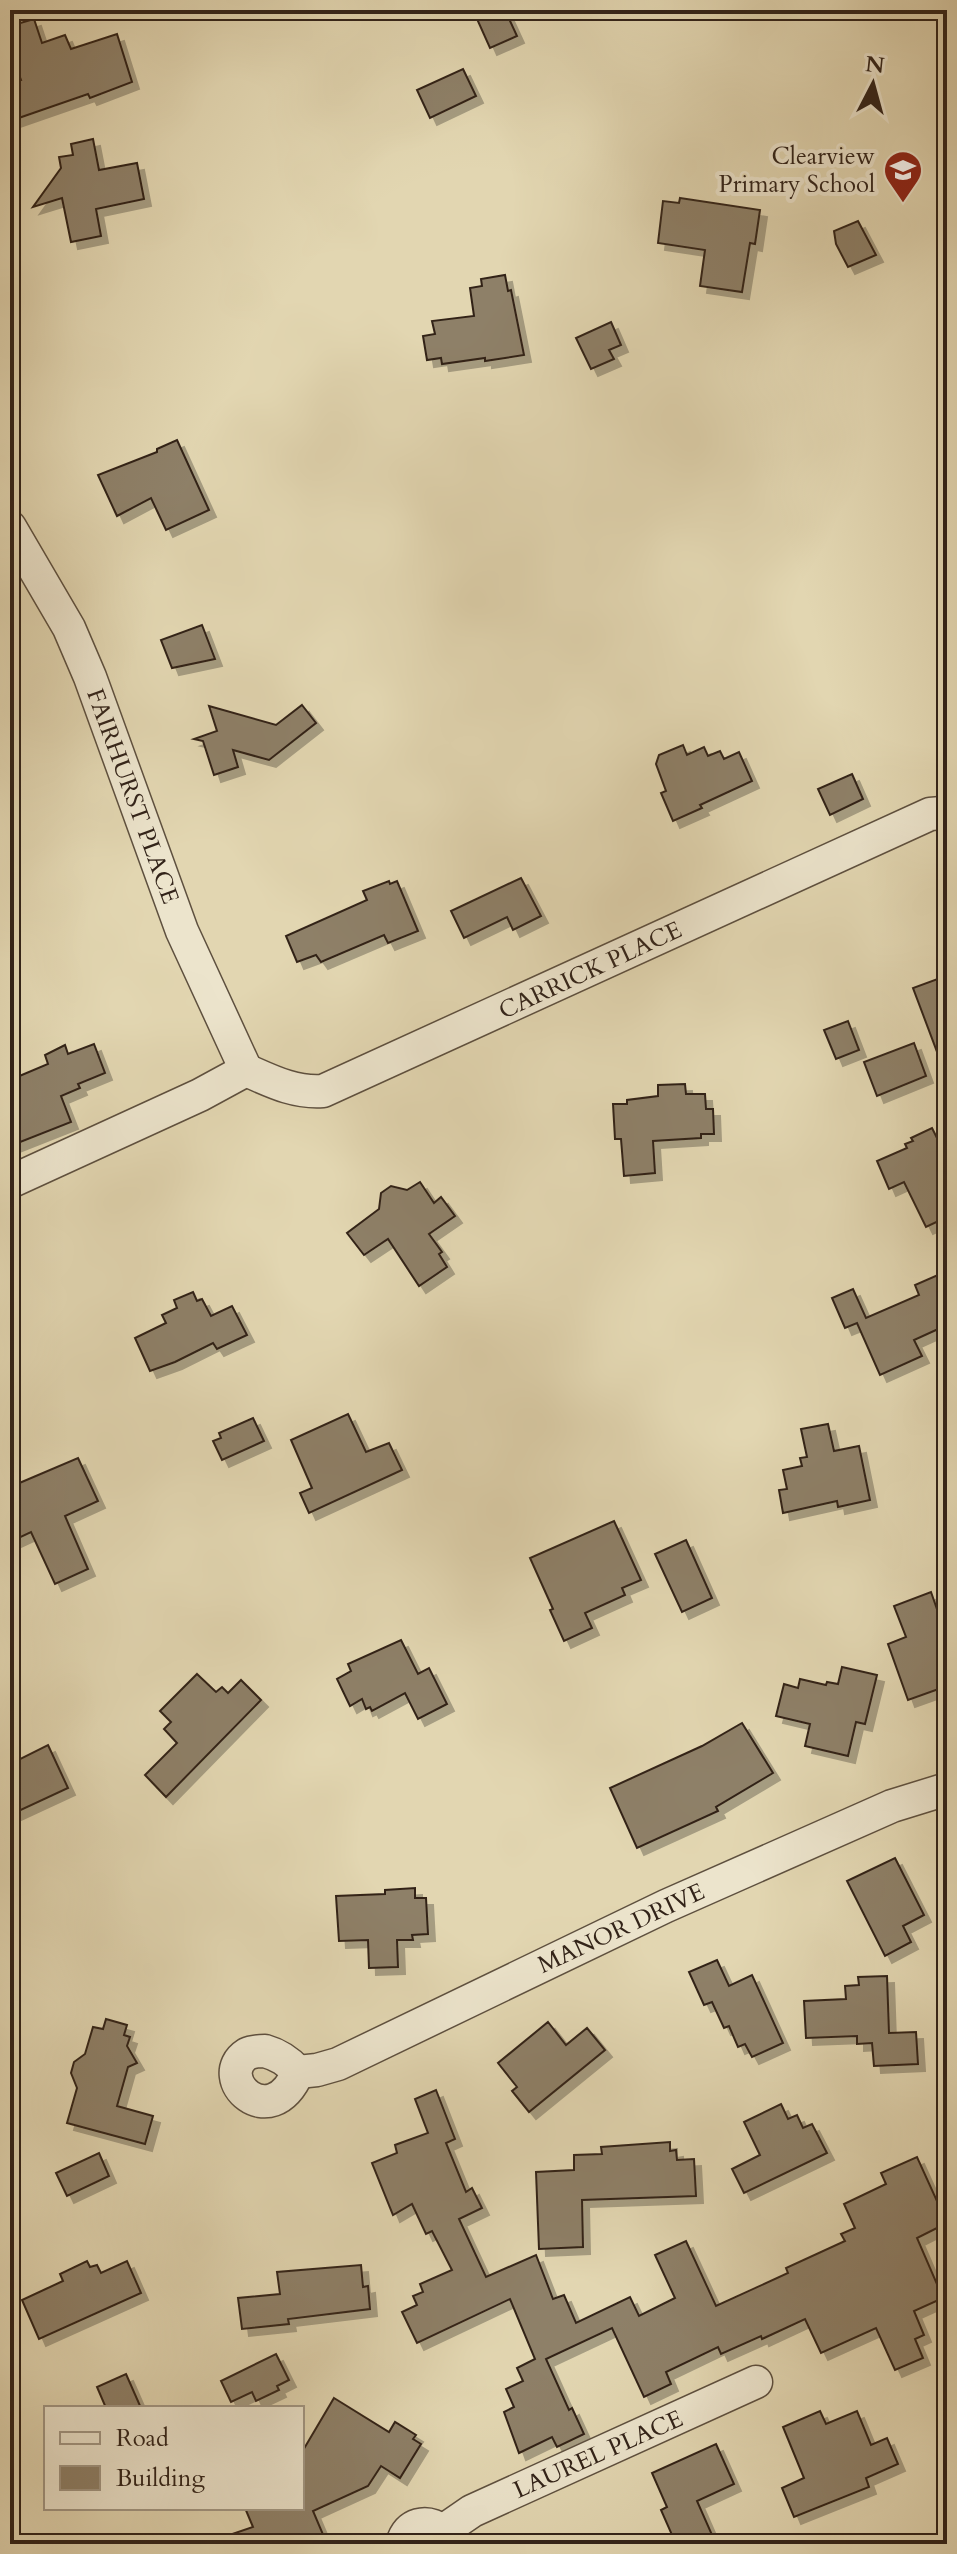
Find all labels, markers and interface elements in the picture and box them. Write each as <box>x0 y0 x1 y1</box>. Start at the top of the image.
north arrow <box>833 44 913 124</box>
text: N <box>864 49 886 81</box>
place label: Clearview Primary School <box>719 140 875 201</box>
school or university icon: Clearview Primary School <box>882 149 924 204</box>
street label: FAIRHURST PLACE <box>78 684 187 908</box>
street label: CARRICK PLACE <box>493 914 687 1027</box>
street label: MANOR DRIVE <box>532 1875 710 1982</box>
street label: LAUREL PLACE <box>508 2402 688 2507</box>
legend <box>44 2406 304 2510</box>
text: Road <box>116 2422 169 2455</box>
text: Building <box>116 2462 206 2495</box>

